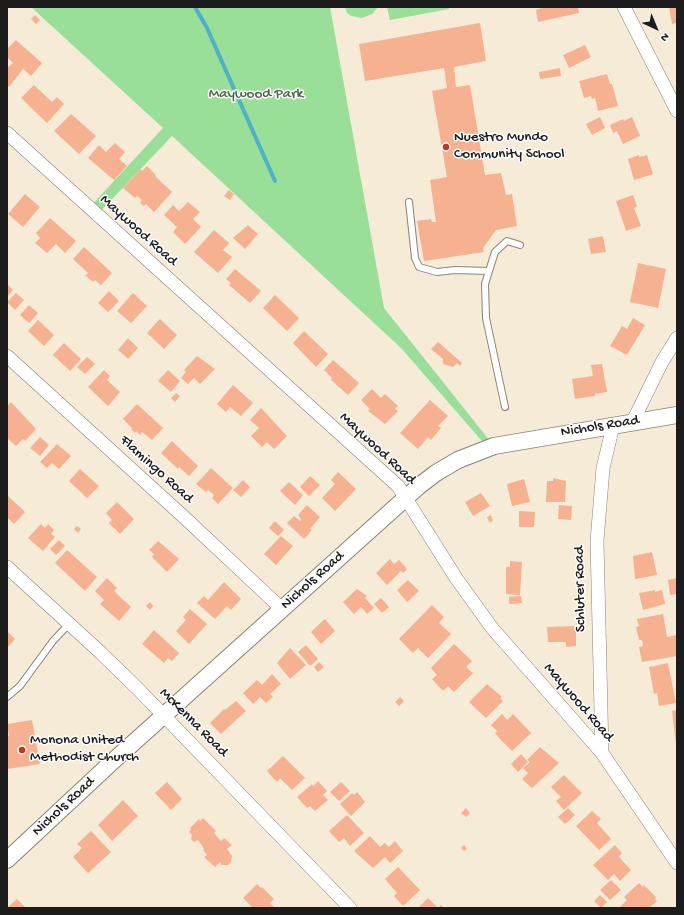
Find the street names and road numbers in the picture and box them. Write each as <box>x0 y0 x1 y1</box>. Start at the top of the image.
street label: Maywood Road <box>95 191 181 271</box>
street label: Maywood Road <box>335 409 419 489</box>
street label: Nichols Road <box>560 412 640 442</box>
street label: Flamingo Road <box>115 432 197 508</box>
street label: Schluter Road <box>571 546 591 632</box>
street label: Nichols Road <box>278 548 348 614</box>
street label: Maywood Road <box>539 660 617 746</box>
street label: McKenna Road <box>155 685 231 761</box>
street label: Nichols Road <box>29 773 99 841</box>

